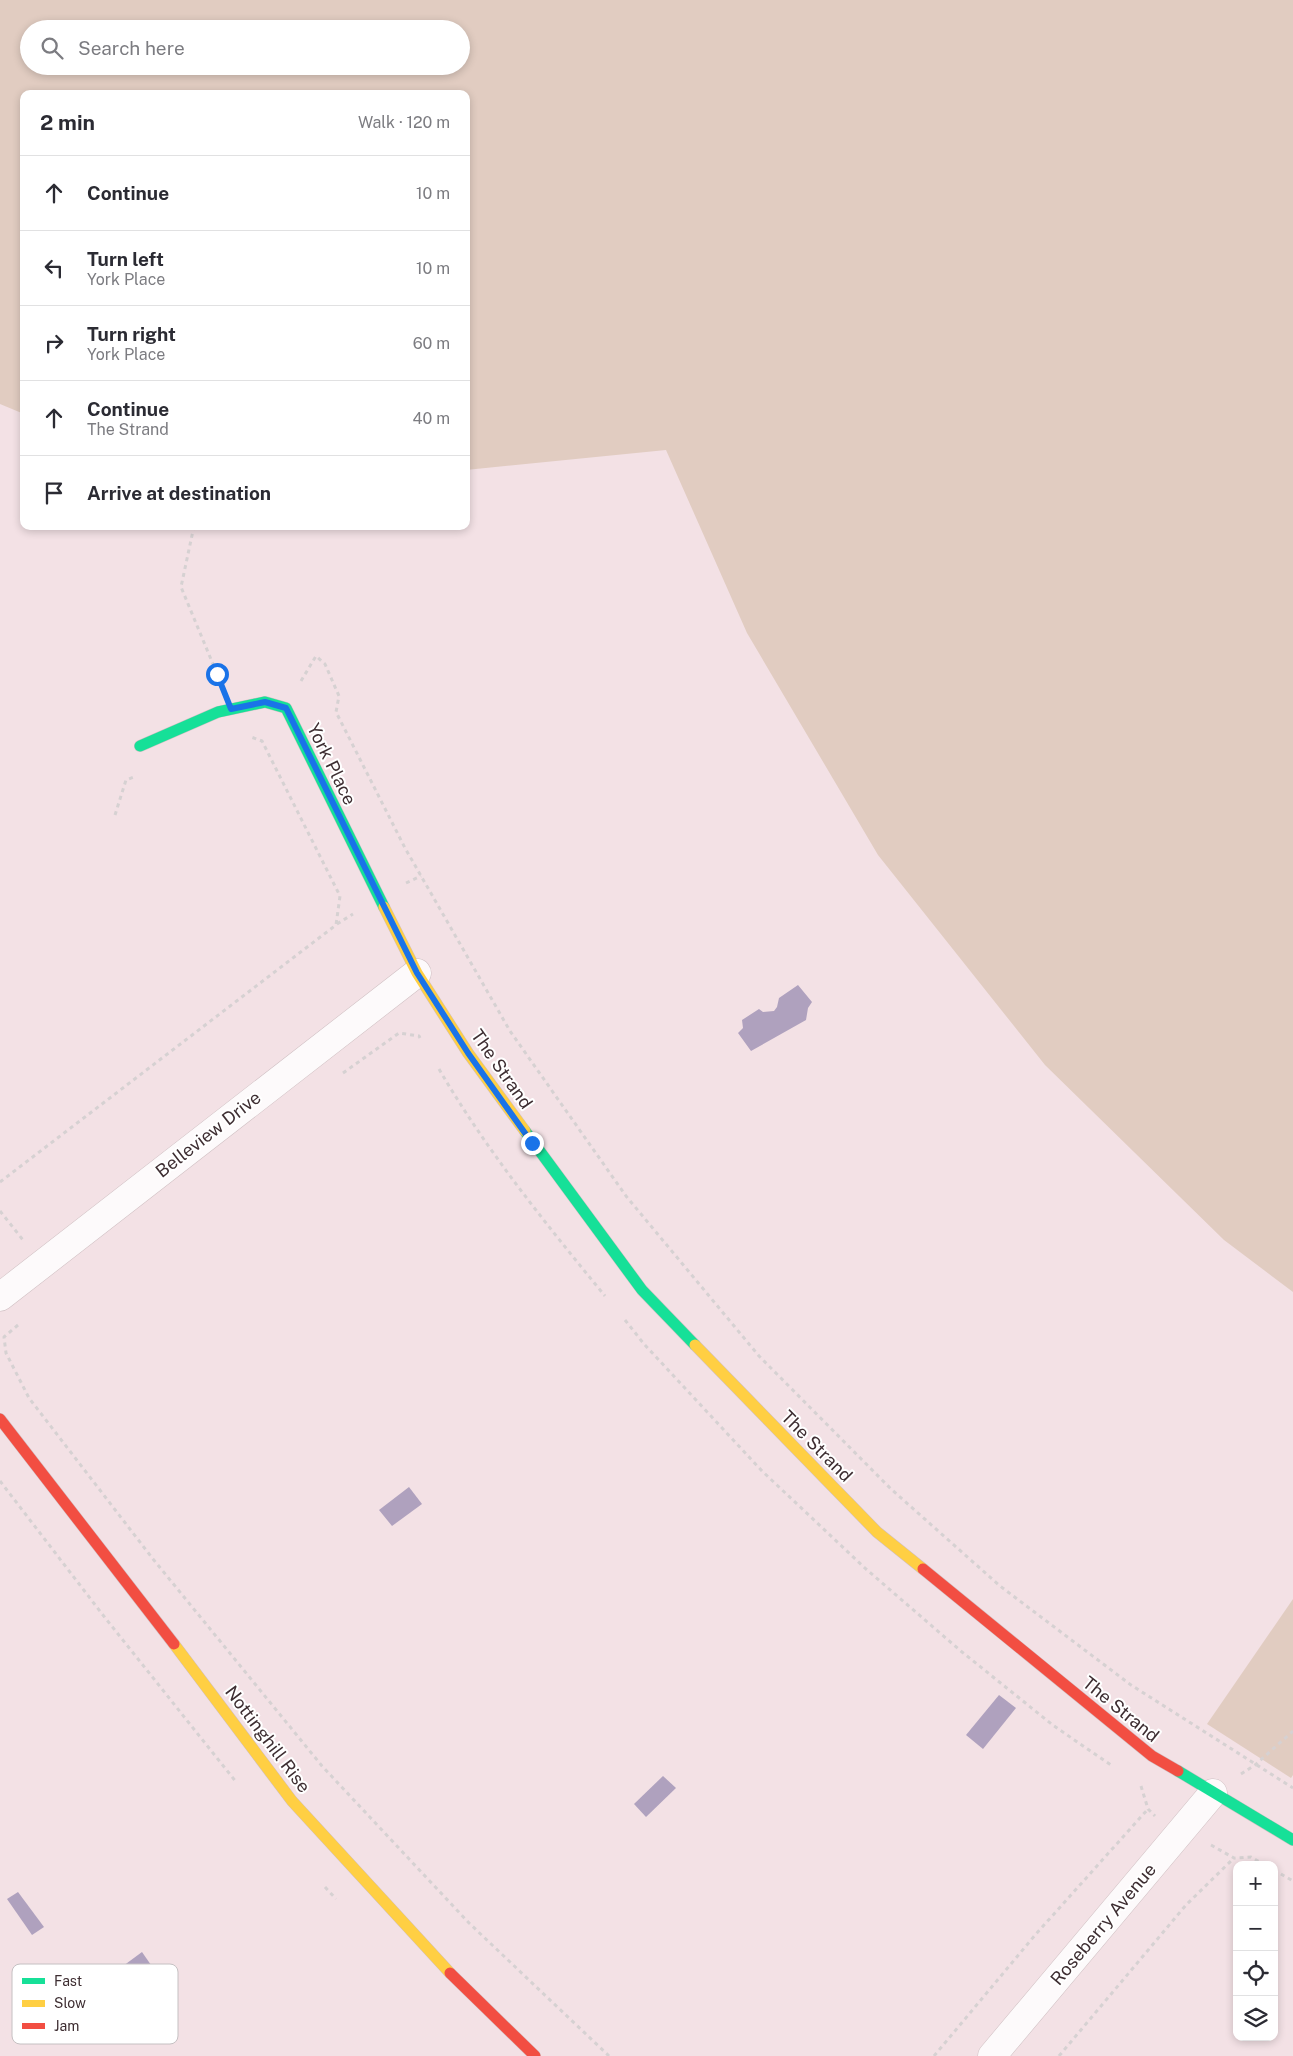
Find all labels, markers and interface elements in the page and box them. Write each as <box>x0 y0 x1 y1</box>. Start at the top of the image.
search box <box>20 20 470 75</box>
icon: search <box>38 34 66 62</box>
text: Search here <box>78 37 185 59</box>
text: 2 min <box>40 110 95 135</box>
text: Walk · 120 m <box>358 113 450 132</box>
icon: ahead <box>40 179 68 207</box>
text: Continue <box>87 182 169 204</box>
text: 10 m <box>416 184 450 203</box>
text: Turn left <box>87 248 164 270</box>
icon: left <box>40 254 68 282</box>
text: 10 m <box>416 259 450 278</box>
text: York Place <box>87 270 165 289</box>
text: Turn right <box>87 323 176 345</box>
icon: right <box>40 329 68 357</box>
text: 60 m <box>413 334 450 353</box>
text: York Place <box>87 345 165 364</box>
text: Continue <box>87 398 169 420</box>
icon: ahead <box>40 404 68 432</box>
text: 40 m <box>412 409 450 428</box>
text: The Strand <box>87 420 169 439</box>
icon: arrive <box>40 479 68 507</box>
text: Arrive at destination <box>87 482 271 504</box>
route start <box>206 663 229 686</box>
street label: York Place <box>303 720 361 808</box>
street label: The Strand <box>467 1025 537 1113</box>
street label: Belleview Drive <box>151 1086 265 1182</box>
route end <box>521 1132 544 1155</box>
street label: The Strand <box>777 1406 857 1486</box>
street label: The Strand <box>1079 1672 1163 1746</box>
street label: Nottinghill Rise <box>221 1681 315 1797</box>
street label: Roseberry Avenue <box>1046 1859 1160 1989</box>
map controls <box>1233 1861 1278 2041</box>
button: + <box>1233 1861 1278 1906</box>
button: − <box>1233 1906 1278 1951</box>
button: locate <box>1233 1951 1278 1996</box>
legend <box>12 1964 178 2044</box>
text: Fast <box>54 1973 82 1989</box>
text: Slow <box>54 1995 86 2011</box>
button: layers <box>1233 1996 1278 2041</box>
text: Jam <box>54 2018 79 2034</box>

